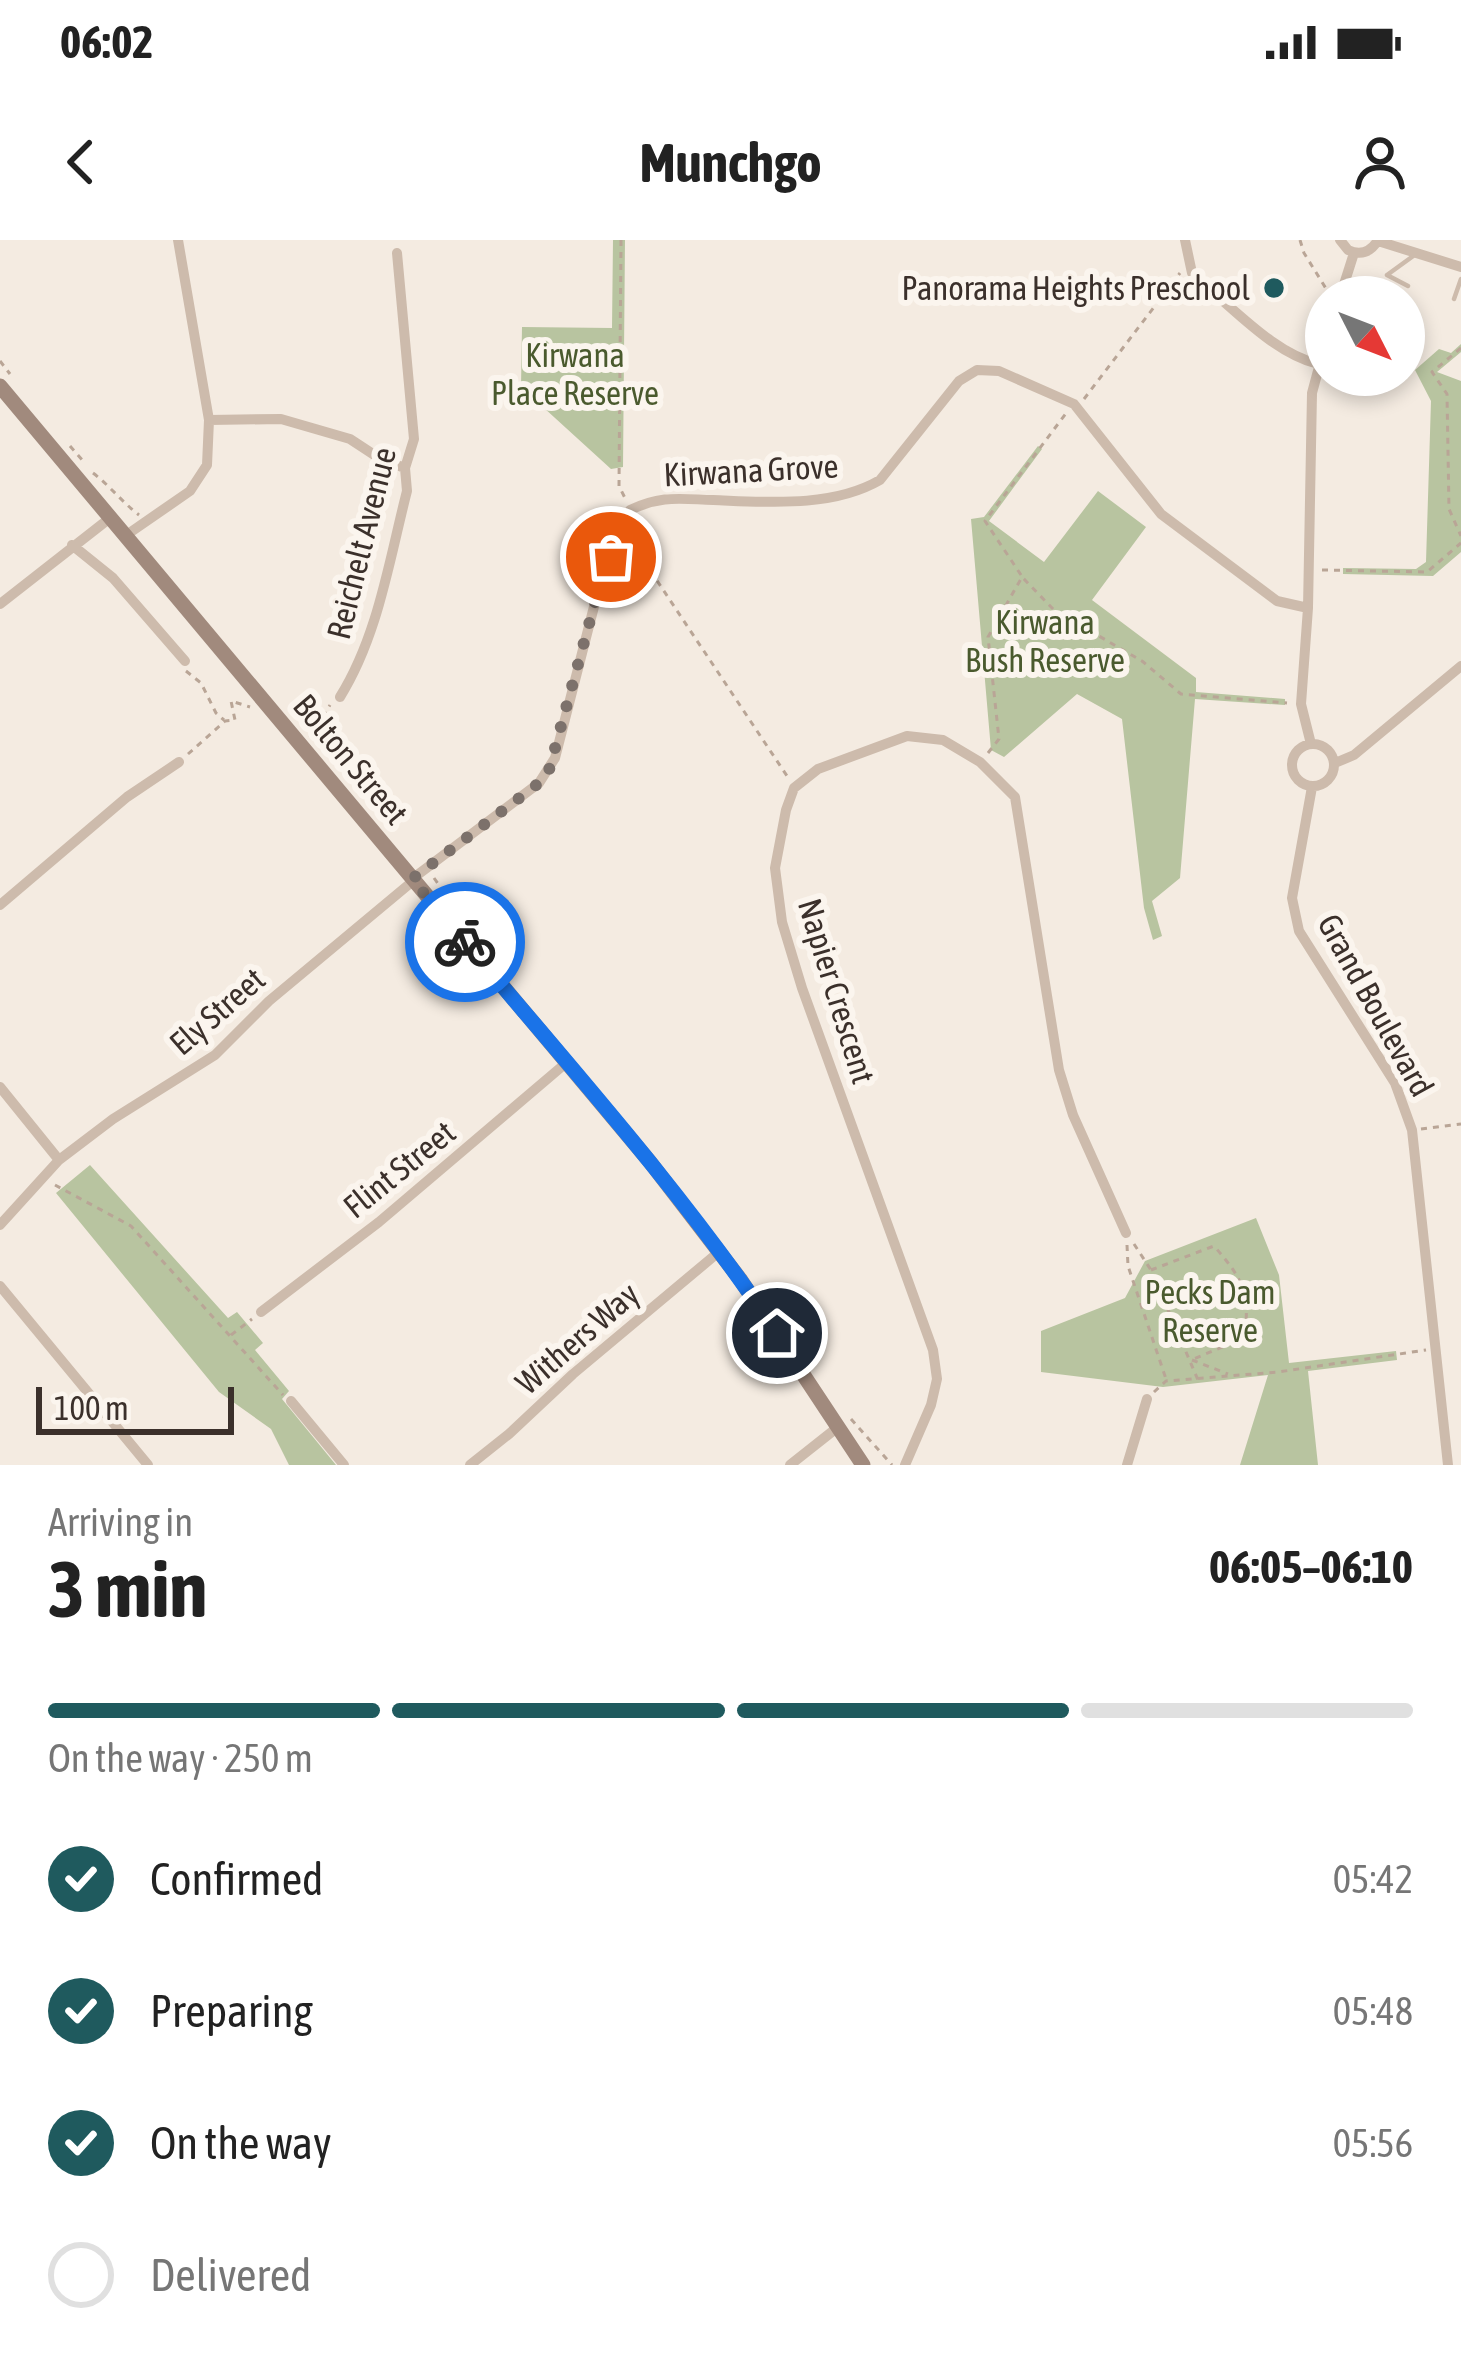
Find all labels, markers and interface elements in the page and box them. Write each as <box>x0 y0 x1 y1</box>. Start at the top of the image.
text: 06:02 <box>60 16 154 68</box>
icon: back <box>48 129 114 195</box>
icon: person <box>1347 129 1413 195</box>
text: Munchgo <box>639 132 822 193</box>
place label: Panorama Heights Preschool <box>901 269 1250 307</box>
marker: Panorama Heights Preschool <box>1261 275 1287 301</box>
north arrow <box>1305 276 1425 396</box>
map controls <box>1305 276 1425 396</box>
park label: Kirwana Place Reserve <box>491 336 659 412</box>
street label: Reichelt Avenue <box>319 443 403 643</box>
street label: Kirwana Grove <box>663 446 839 494</box>
pin <box>560 506 662 608</box>
icon: bag <box>578 524 644 590</box>
park label: Kirwana Bush Reserve <box>965 603 1125 679</box>
street label: Bolton Street <box>286 686 416 832</box>
courier <box>405 882 525 1002</box>
street label: Napier Crescent <box>791 894 883 1088</box>
street label: Grand Boulevard <box>1310 907 1442 1103</box>
icon: bike <box>432 909 498 975</box>
street label: Ely Street <box>162 960 272 1062</box>
street label: Flint Street <box>336 1113 462 1225</box>
park label: Pecks Dam Reserve <box>1144 1273 1276 1349</box>
street label: Withers Way <box>508 1275 646 1401</box>
pin <box>726 1282 828 1384</box>
icon: home <box>744 1300 810 1366</box>
scale bar <box>36 1381 234 1434</box>
text: 100 m <box>54 1389 129 1427</box>
text: Arriving in <box>48 1500 193 1544</box>
text: 06:05–06:10 <box>1209 1541 1413 1593</box>
text: 3 min <box>48 1544 207 1634</box>
text: On the way · 250 m <box>48 1736 313 1780</box>
icon: check <box>48 1846 114 1912</box>
text: Confirmed <box>150 1853 323 1905</box>
text: 05:42 <box>1333 1857 1413 1901</box>
icon: check <box>48 1978 114 2044</box>
text: Preparing <box>150 1985 313 2037</box>
text: 05:48 <box>1333 1989 1413 2033</box>
icon: check <box>48 2110 114 2176</box>
text: On the way <box>150 2117 332 2169</box>
text: 05:56 <box>1333 2121 1413 2165</box>
text: Delivered <box>150 2249 311 2301</box>

